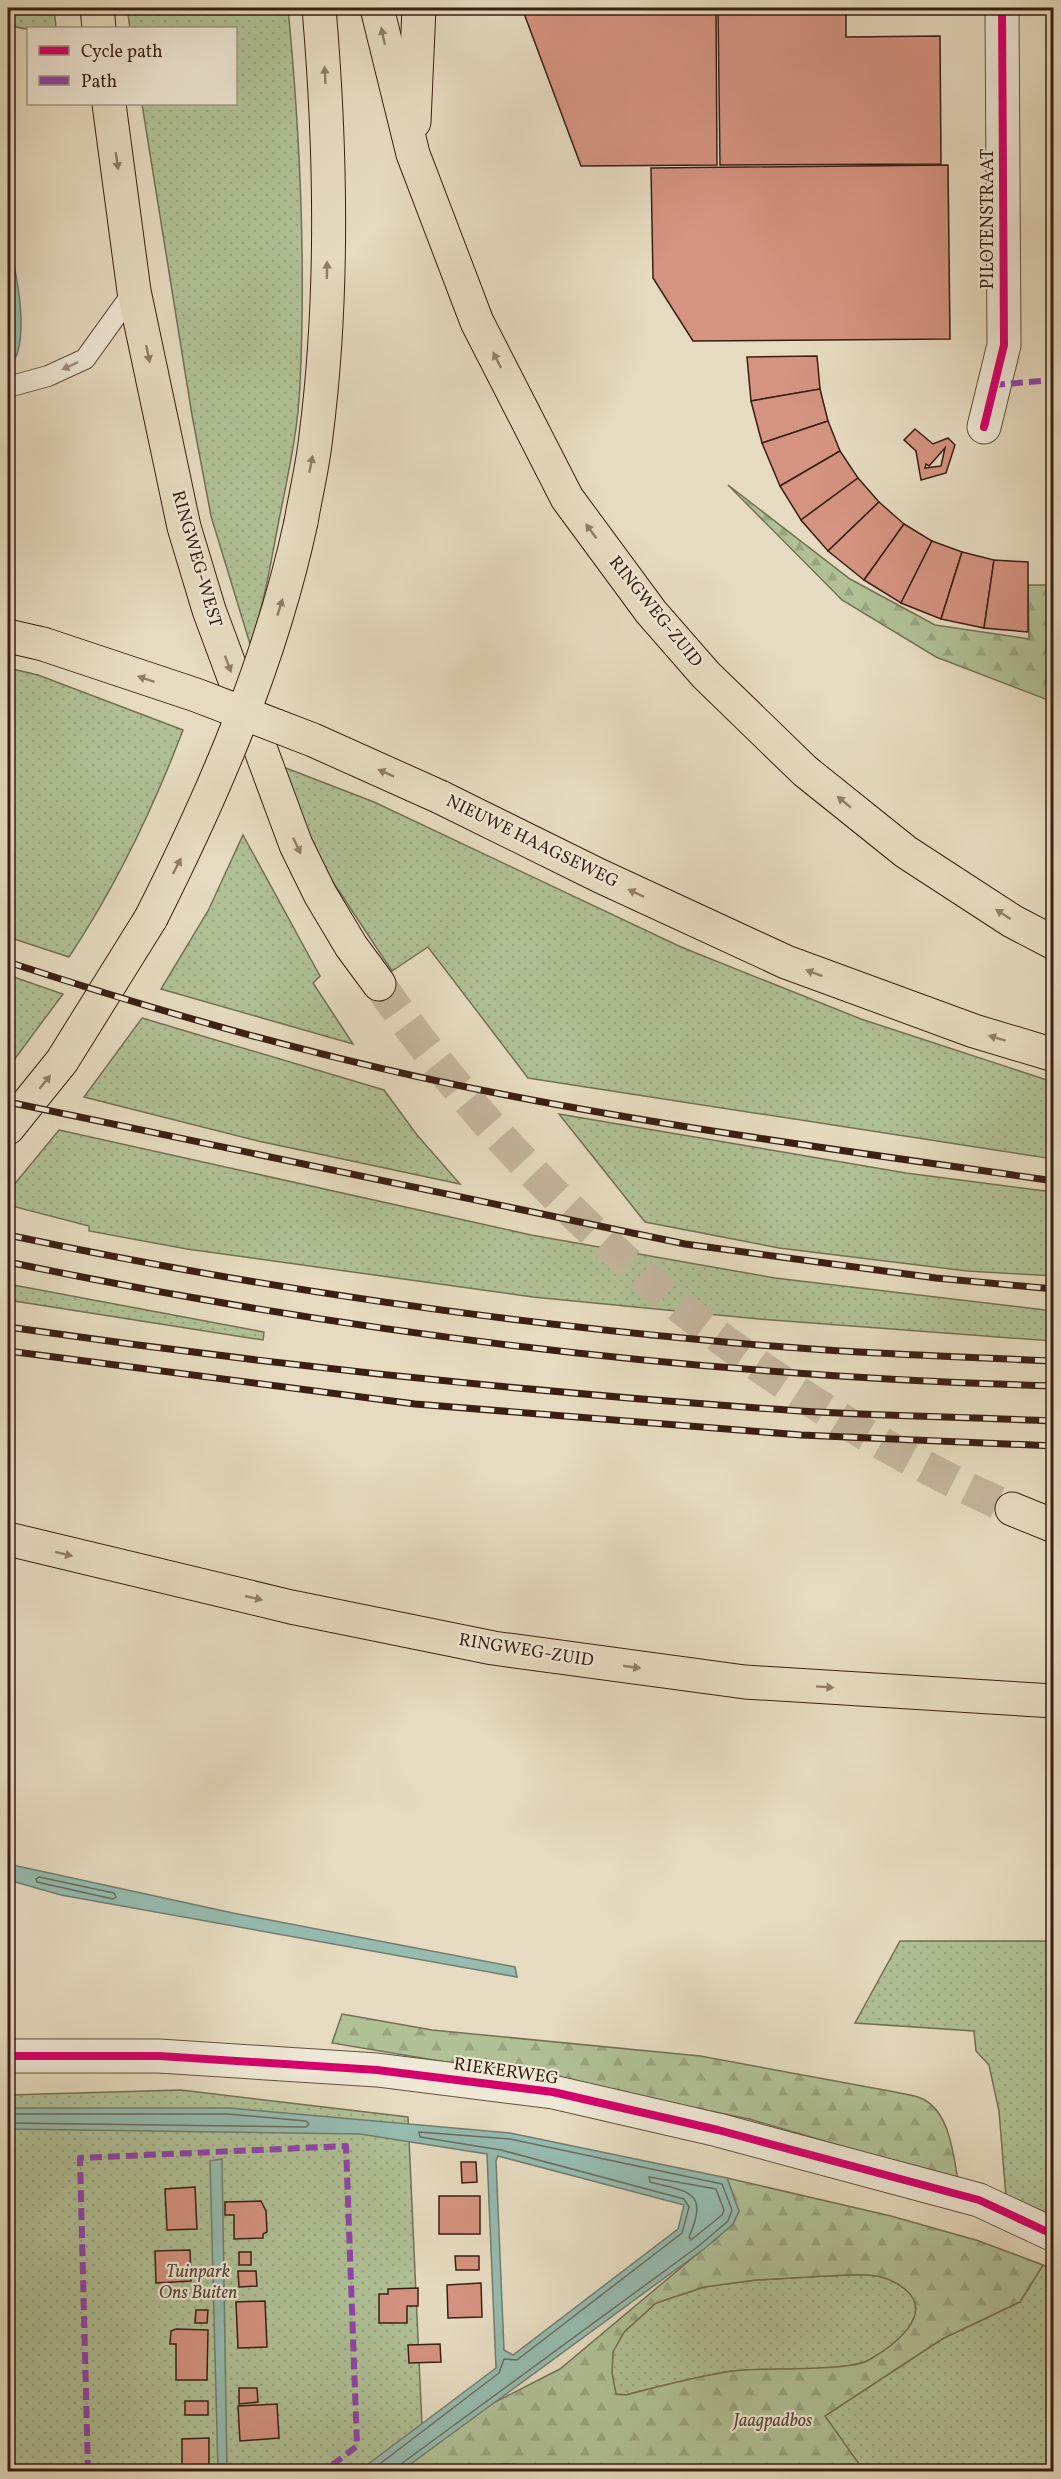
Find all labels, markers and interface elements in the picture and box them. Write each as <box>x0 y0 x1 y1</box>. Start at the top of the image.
legend <box>27 27 237 105</box>
one-way arrow <box>378 27 387 46</box>
text: Cycle path <box>81 40 163 65</box>
one-way arrow <box>320 65 329 84</box>
text: Path <box>81 70 117 95</box>
street label: PILOTENSTRAAT <box>976 148 1001 289</box>
one-way arrow <box>112 152 121 171</box>
one-way arrow <box>322 260 331 279</box>
one-way arrow <box>143 345 153 363</box>
one-way arrow <box>492 352 502 369</box>
one-way arrow <box>60 361 78 371</box>
one-way arrow <box>307 454 316 473</box>
street label: RINGWEG-WEST <box>164 488 228 631</box>
one-way arrow <box>585 523 597 539</box>
street label: RINGWEG-ZUID <box>602 551 708 673</box>
one-way arrow <box>276 598 285 616</box>
one-way arrow <box>223 655 233 673</box>
one-way arrow <box>137 674 155 683</box>
one-way arrow <box>377 768 395 778</box>
street label: NIEUWE HAAGSEWEG <box>442 789 622 895</box>
one-way arrow <box>836 796 851 809</box>
one-way arrow <box>292 838 302 856</box>
one-way arrow <box>172 857 182 874</box>
one-way arrow <box>628 888 645 897</box>
one-way arrow <box>994 909 1011 920</box>
one-way arrow <box>805 967 823 977</box>
one-way arrow <box>988 1033 1006 1042</box>
one-way arrow <box>38 1075 50 1090</box>
one-way arrow <box>55 1550 73 1560</box>
one-way arrow <box>245 1594 263 1604</box>
street label: RINGWEG-ZUID <box>457 1628 595 1674</box>
one-way arrow <box>622 1662 641 1671</box>
one-way arrow <box>816 1682 835 1692</box>
street label: RIEKERWEG <box>452 2052 560 2092</box>
park label: Tuinpark Ons Buiten <box>159 2260 237 2306</box>
park label: Jaagpadbos <box>732 2409 813 2434</box>

